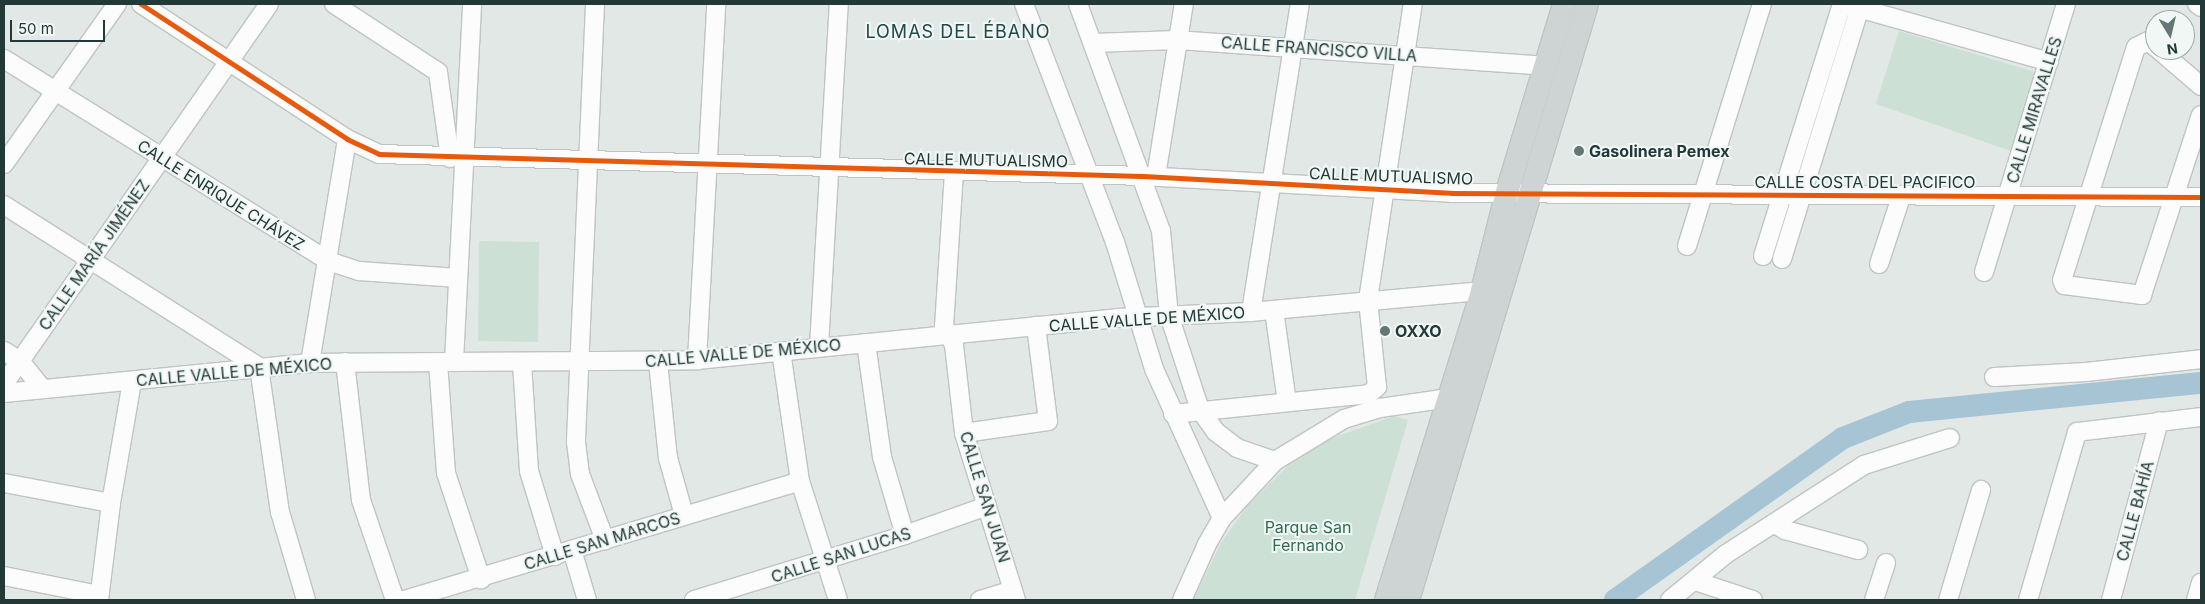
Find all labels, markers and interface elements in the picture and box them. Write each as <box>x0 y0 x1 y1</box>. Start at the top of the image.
scale bar <box>12 10 108 42</box>
north arrow <box>2145 10 2195 60</box>
text: 50 m <box>18 19 54 38</box>
district label: LOMAS DEL ÉBANO <box>864 21 1052 43</box>
street label: CALLE FRANCISCO VILLA <box>1220 33 1418 65</box>
street label: CALLE MIRAVALLES <box>2003 34 2065 186</box>
text: N <box>2166 40 2179 59</box>
street label: CALLE ENRIQUE CHÁVEZ <box>134 136 308 254</box>
place label: Gasolinera Pemex <box>1589 141 1729 161</box>
marker: Gasolinera Pemex <box>1573 145 1585 157</box>
street label: CALLE MUTUALISMO <box>904 149 1068 171</box>
street label: CALLE MUTUALISMO <box>1309 164 1473 188</box>
street label: CALLE COSTA DEL PACIFICO <box>1754 172 1976 192</box>
street label: CALLE MARÍA JIMÉNEZ <box>35 176 153 334</box>
street label: CALLE VALLE DE MÉXICO <box>1048 303 1246 335</box>
place label: OXXO <box>1395 321 1442 341</box>
marker: OXXO <box>1379 325 1391 337</box>
street label: CALLE VALLE DE MÉXICO <box>644 335 842 371</box>
street label: CALLE VALLE DE MÉXICO <box>135 354 333 390</box>
street label: CALLE SAN JUAN <box>956 429 1014 565</box>
street label: CALLE BAHÍA <box>2112 459 2158 563</box>
street label: CALLE SAN MARCOS <box>522 508 682 574</box>
park label: Parque San Fernando <box>1265 517 1351 555</box>
street label: CALLE SAN LUCAS <box>769 523 913 587</box>

